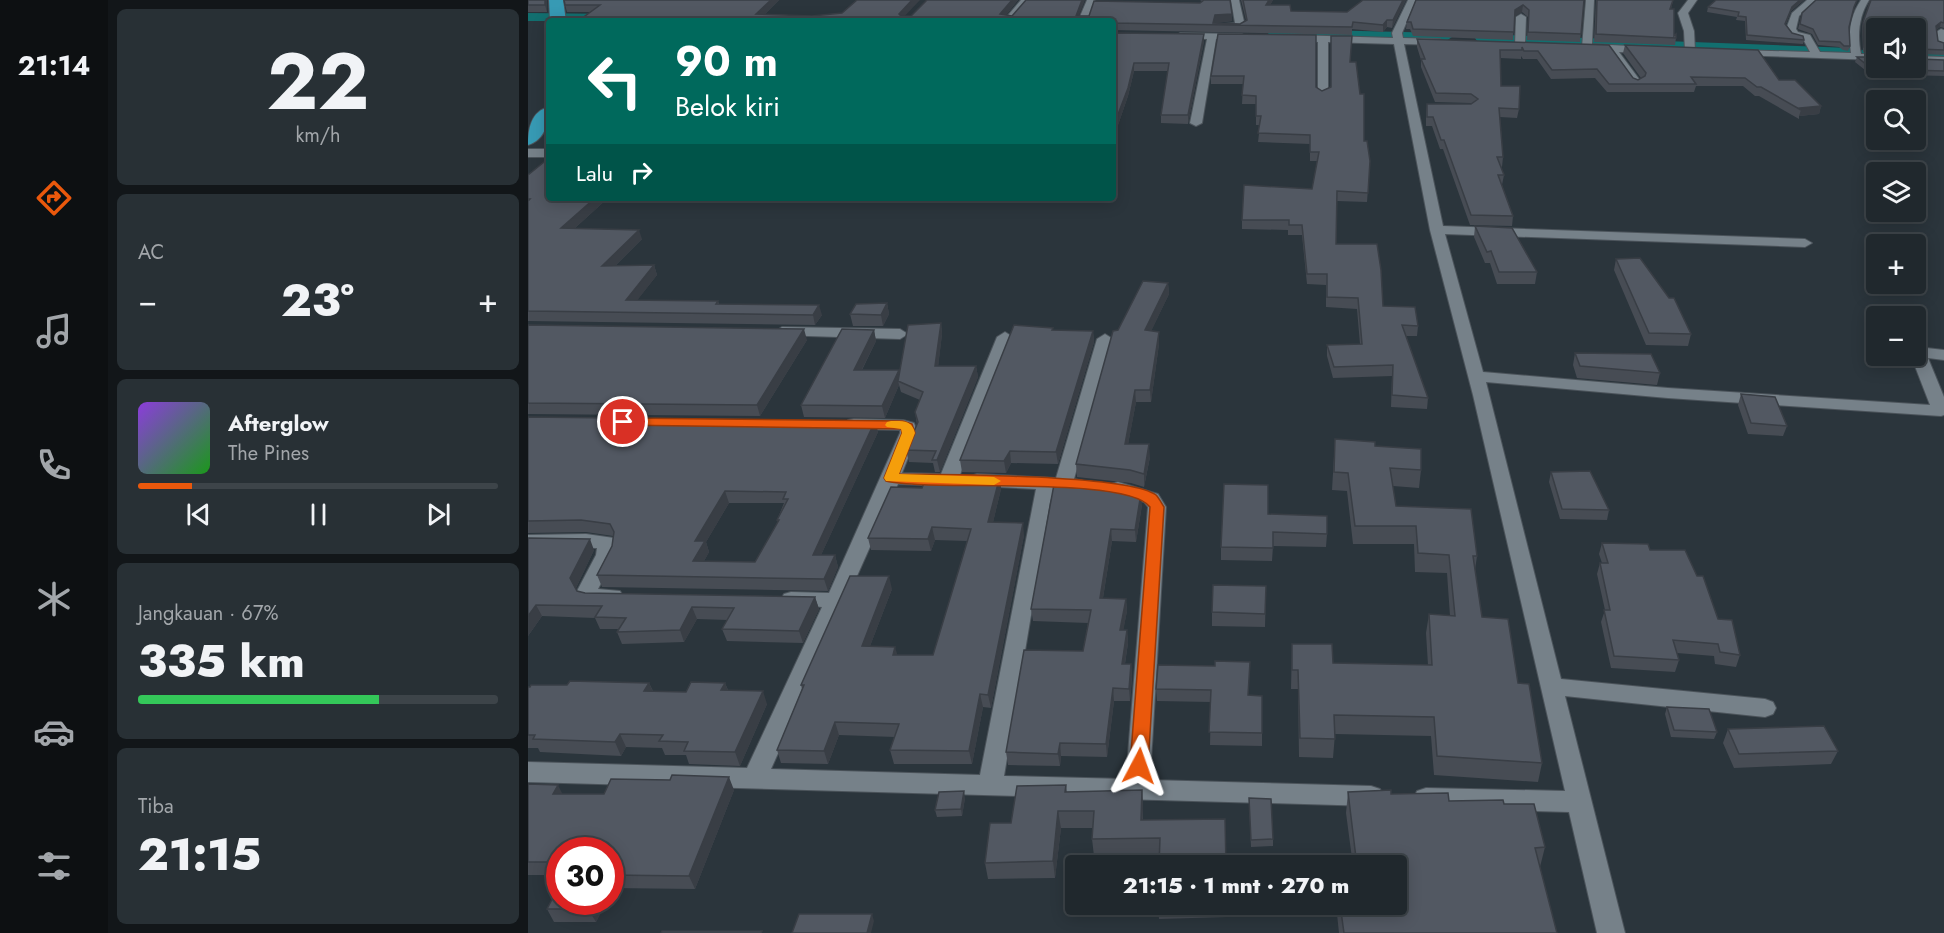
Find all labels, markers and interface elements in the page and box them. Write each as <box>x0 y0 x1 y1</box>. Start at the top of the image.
map controls <box>1866 18 1926 366</box>
button: sound <box>1866 18 1926 78</box>
text: 22 <box>267 26 369 138</box>
text: 90 m <box>675 31 778 92</box>
icon: left <box>576 42 654 120</box>
text: 21:14 <box>18 46 90 85</box>
text: Belok kiri <box>675 87 780 126</box>
button: search <box>1866 90 1926 150</box>
text: km/h <box>295 121 341 150</box>
icon: right <box>625 156 658 189</box>
text: Lalu <box>576 157 613 189</box>
button: layers <box>1866 162 1926 222</box>
icon: directions <box>33 177 75 219</box>
button: + <box>1866 234 1926 294</box>
text: AC <box>138 238 164 267</box>
text: 23° <box>281 268 354 333</box>
text: − <box>138 277 157 324</box>
text: + <box>478 277 498 324</box>
button: − <box>1866 306 1926 366</box>
icon: music <box>33 310 75 352</box>
pin <box>597 396 648 447</box>
icon: arrive <box>606 405 639 438</box>
text: Afterglow <box>228 407 329 439</box>
text: The Pines <box>228 439 309 468</box>
icon: phone <box>33 444 75 486</box>
icon: previous <box>182 498 215 531</box>
icon: pause <box>302 498 335 531</box>
icon: next <box>422 498 455 531</box>
icon: climate <box>33 578 75 620</box>
text: Jangkauan · 67% <box>138 599 278 628</box>
text: 335 km <box>138 629 305 694</box>
icon: car <box>33 711 75 753</box>
position arrow <box>1107 734 1171 798</box>
text: Tiba <box>138 792 174 821</box>
text: 21:15 <box>138 822 261 887</box>
speed limit sign: 30 <box>546 837 624 915</box>
icon: filters <box>33 845 75 887</box>
text: 21:15 · 1 mnt · 270 m <box>1123 869 1349 901</box>

